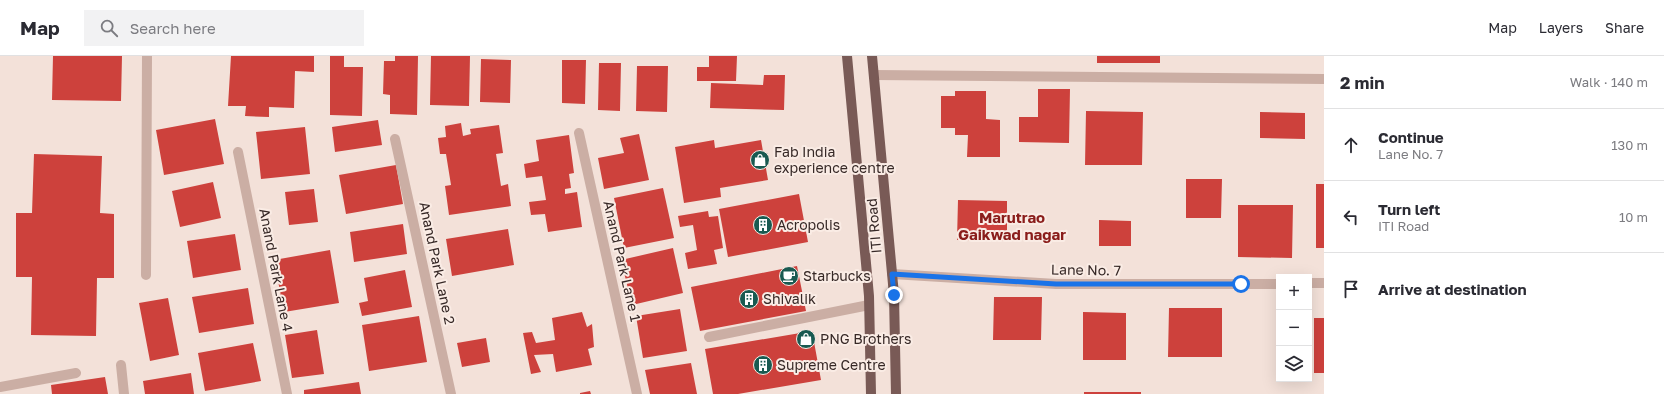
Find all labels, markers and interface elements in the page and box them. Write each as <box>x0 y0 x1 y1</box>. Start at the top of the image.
search box <box>84 10 364 46</box>
text: Map <box>20 16 60 39</box>
icon: search <box>98 17 120 39</box>
text: Search here <box>130 19 216 37</box>
text: Map <box>1488 19 1517 36</box>
text: Layers <box>1539 19 1583 36</box>
text: Share <box>1605 19 1644 36</box>
text: 2 min <box>1340 72 1384 93</box>
text: Walk · 140 m <box>1570 74 1648 90</box>
text: Continue <box>1378 128 1444 146</box>
icon: ahead <box>1340 134 1362 156</box>
text: 130 m <box>1611 137 1648 153</box>
place label: Fab India experience centre <box>774 143 895 176</box>
text: Lane No. 7 <box>1378 146 1443 162</box>
shop icon: Fab India experience centre <box>749 149 771 171</box>
street label: ITI Road <box>863 198 884 254</box>
street label: Anand Park Lane 1 <box>600 199 645 323</box>
street label: Anand Park Lane 2 <box>416 200 459 326</box>
text: Turn left <box>1378 200 1440 218</box>
icon: left <box>1340 206 1362 228</box>
street label: Anand Park Lane 4 <box>256 207 297 333</box>
district label: Marutrao Gaikwad nagar <box>958 208 1066 243</box>
text: 10 m <box>1619 209 1648 225</box>
building icon: Acropolis <box>752 214 774 236</box>
place label: Acropolis <box>777 216 840 233</box>
text: ITI Road <box>1378 218 1429 234</box>
street label: Lane No. 7 <box>1051 260 1121 279</box>
cafe icon: Starbucks <box>778 265 800 287</box>
place label: Starbucks <box>803 267 871 284</box>
map controls <box>1276 274 1312 382</box>
button: + <box>1276 274 1312 310</box>
route start <box>1232 275 1250 293</box>
icon: arrive <box>1340 278 1362 300</box>
text: Arrive at destination <box>1378 280 1527 298</box>
route end <box>885 286 903 304</box>
building icon: Shivalik <box>738 288 760 310</box>
place label: Shivalik <box>763 290 816 307</box>
button: − <box>1276 310 1312 346</box>
shop icon: PNG Brothers <box>795 328 817 350</box>
place label: PNG Brothers <box>820 330 912 347</box>
button: layers <box>1276 346 1312 382</box>
building icon: Supreme Centre <box>752 354 774 376</box>
place label: Supreme Centre <box>777 356 886 373</box>

